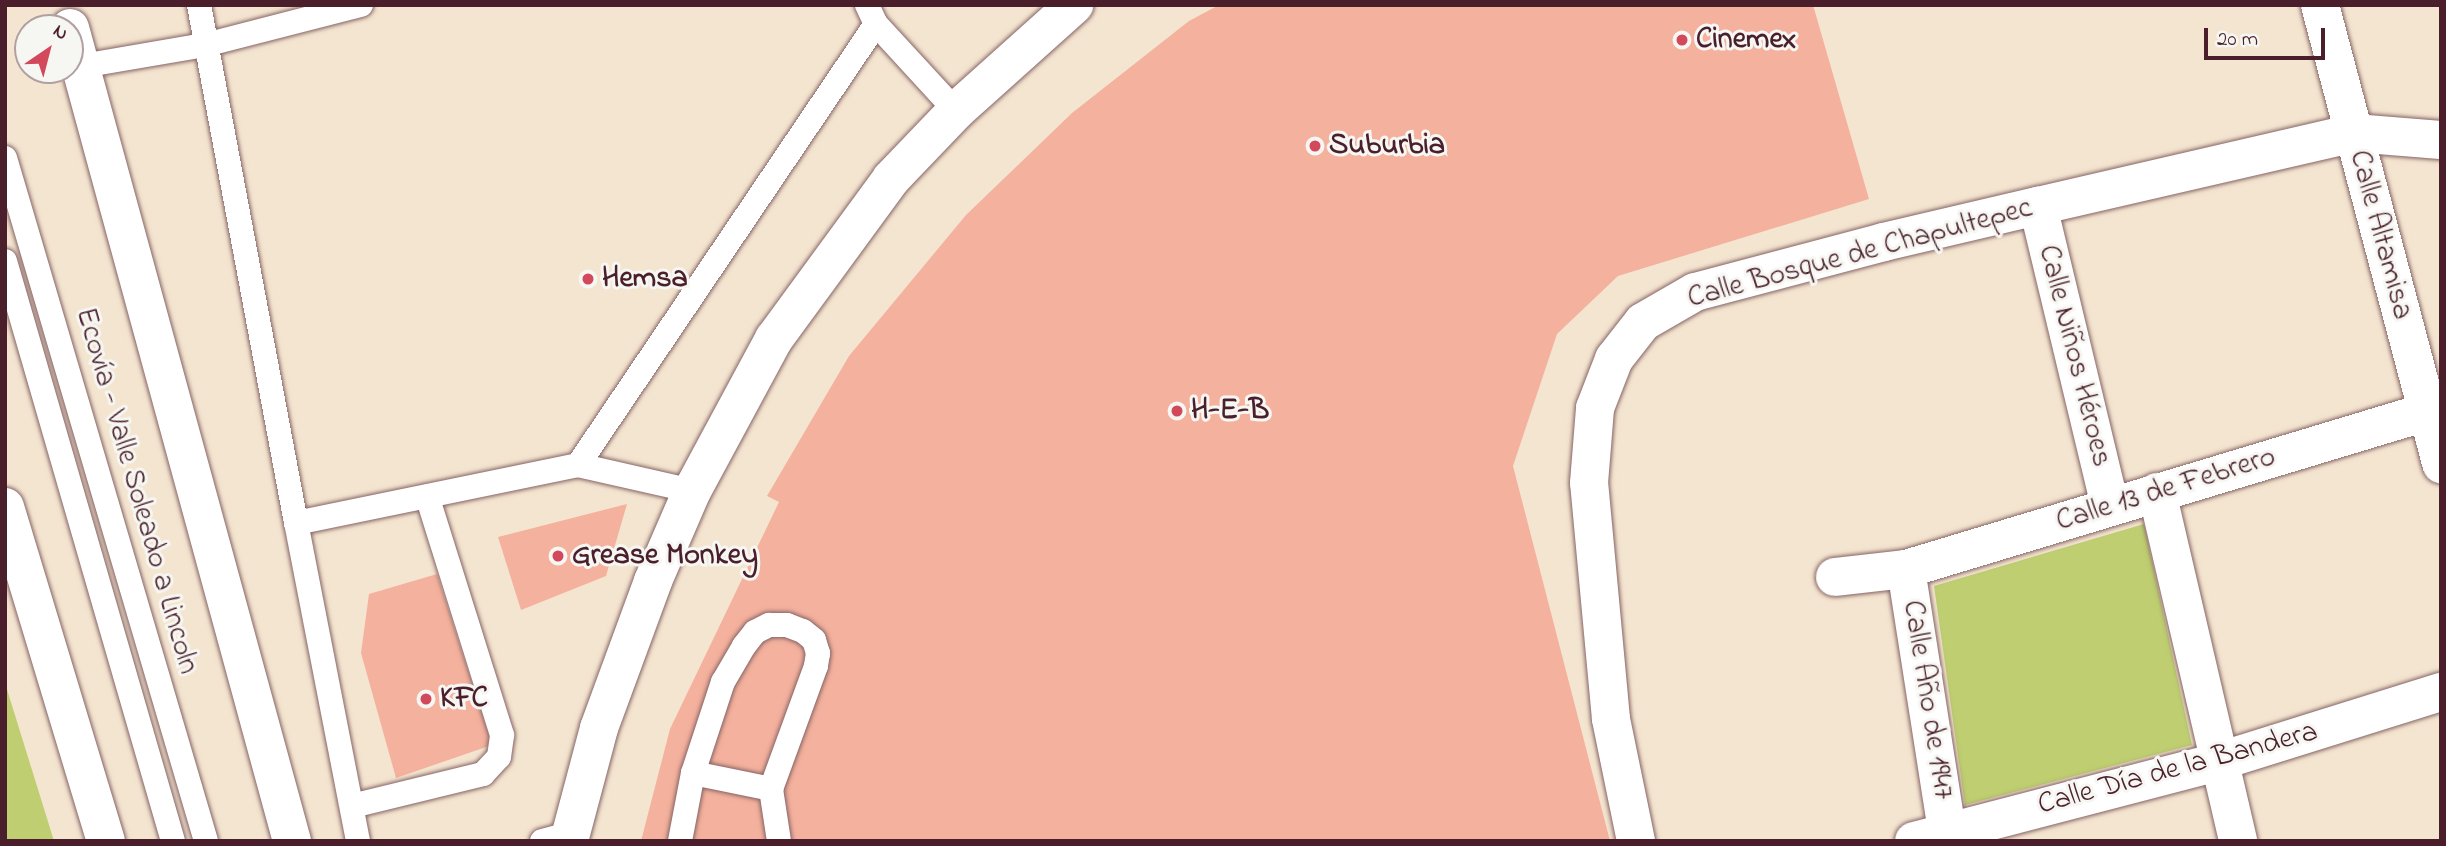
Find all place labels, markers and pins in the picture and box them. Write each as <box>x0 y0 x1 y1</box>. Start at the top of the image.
place label: Cinemex <box>1696 22 1796 58</box>
marker: Cinemex <box>1674 32 1690 48</box>
place label: Suburbia <box>1329 128 1445 164</box>
marker: Suburbia <box>1307 138 1323 154</box>
place label: Hemsa <box>602 261 688 297</box>
marker: Hemsa <box>580 271 596 287</box>
place label: H-E-B <box>1191 393 1269 429</box>
marker: H-E-B <box>1169 403 1185 419</box>
place label: Grease Monkey <box>572 538 758 574</box>
marker: Grease Monkey <box>550 548 566 564</box>
place label: KFC <box>440 681 488 717</box>
marker: KFC <box>418 691 434 707</box>

